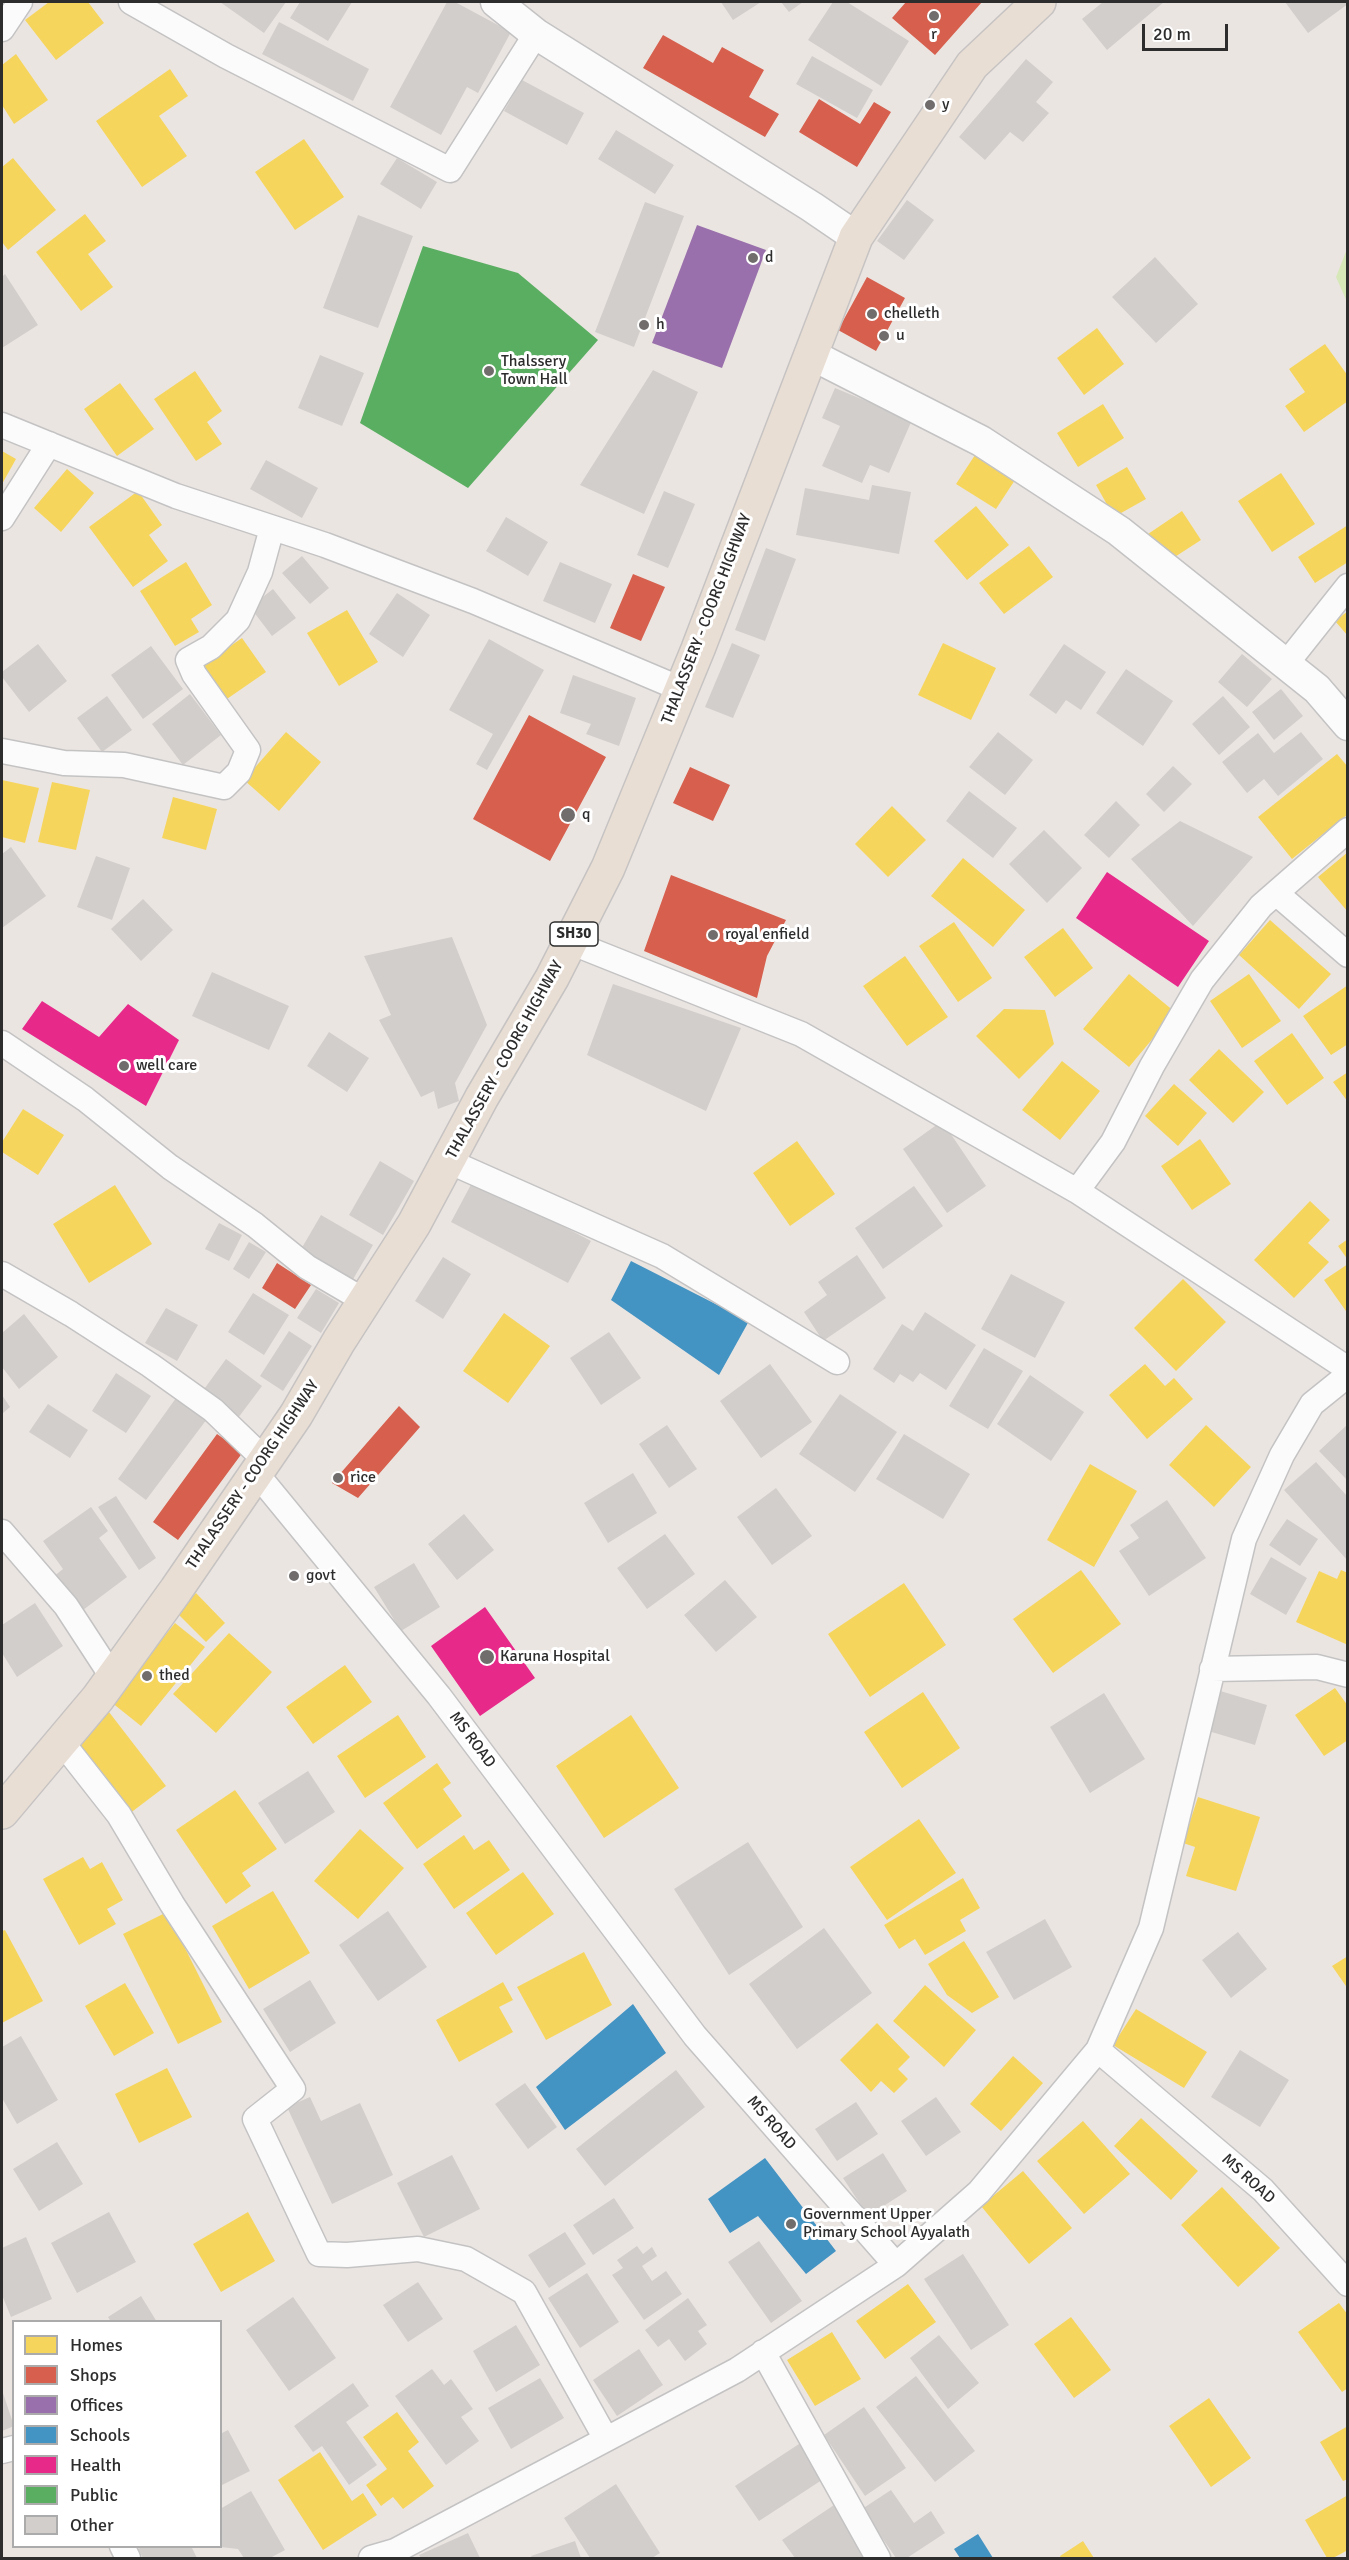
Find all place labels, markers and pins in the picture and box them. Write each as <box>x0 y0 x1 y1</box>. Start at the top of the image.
marker: r <box>927 9 941 23</box>
place label: r <box>931 25 937 45</box>
place label: y <box>942 95 949 115</box>
marker: y <box>923 98 937 112</box>
place label: d <box>765 248 773 268</box>
marker: d <box>746 251 760 265</box>
place label: chelleth <box>884 304 940 324</box>
marker: chelleth <box>865 307 879 321</box>
place label: h <box>656 315 665 335</box>
marker: h <box>637 318 651 332</box>
place label: u <box>896 326 905 346</box>
marker: u <box>877 329 891 343</box>
place label: Thalssery Town Hall <box>501 352 568 390</box>
marker: Thalssery Town Hall <box>482 364 496 378</box>
place label: q <box>582 805 590 825</box>
marker: q <box>559 806 577 824</box>
place label: royal enfield <box>725 925 809 945</box>
marker: royal enfield <box>706 928 720 942</box>
place label: well care <box>136 1056 197 1076</box>
marker: well care <box>117 1059 131 1073</box>
place label: rice <box>350 1468 376 1488</box>
marker: rice <box>331 1471 345 1485</box>
place label: govt <box>306 1566 336 1586</box>
marker: govt <box>287 1569 301 1583</box>
place label: Karuna Hospital <box>500 1647 610 1667</box>
marker: Karuna Hospital <box>478 1648 496 1666</box>
place label: thed <box>159 1666 190 1686</box>
marker: thed <box>140 1669 154 1683</box>
place label: Government Upper Primary School Ayyalath <box>803 2205 970 2243</box>
marker: Government Upper Primary School Ayyalath <box>784 2217 798 2231</box>

